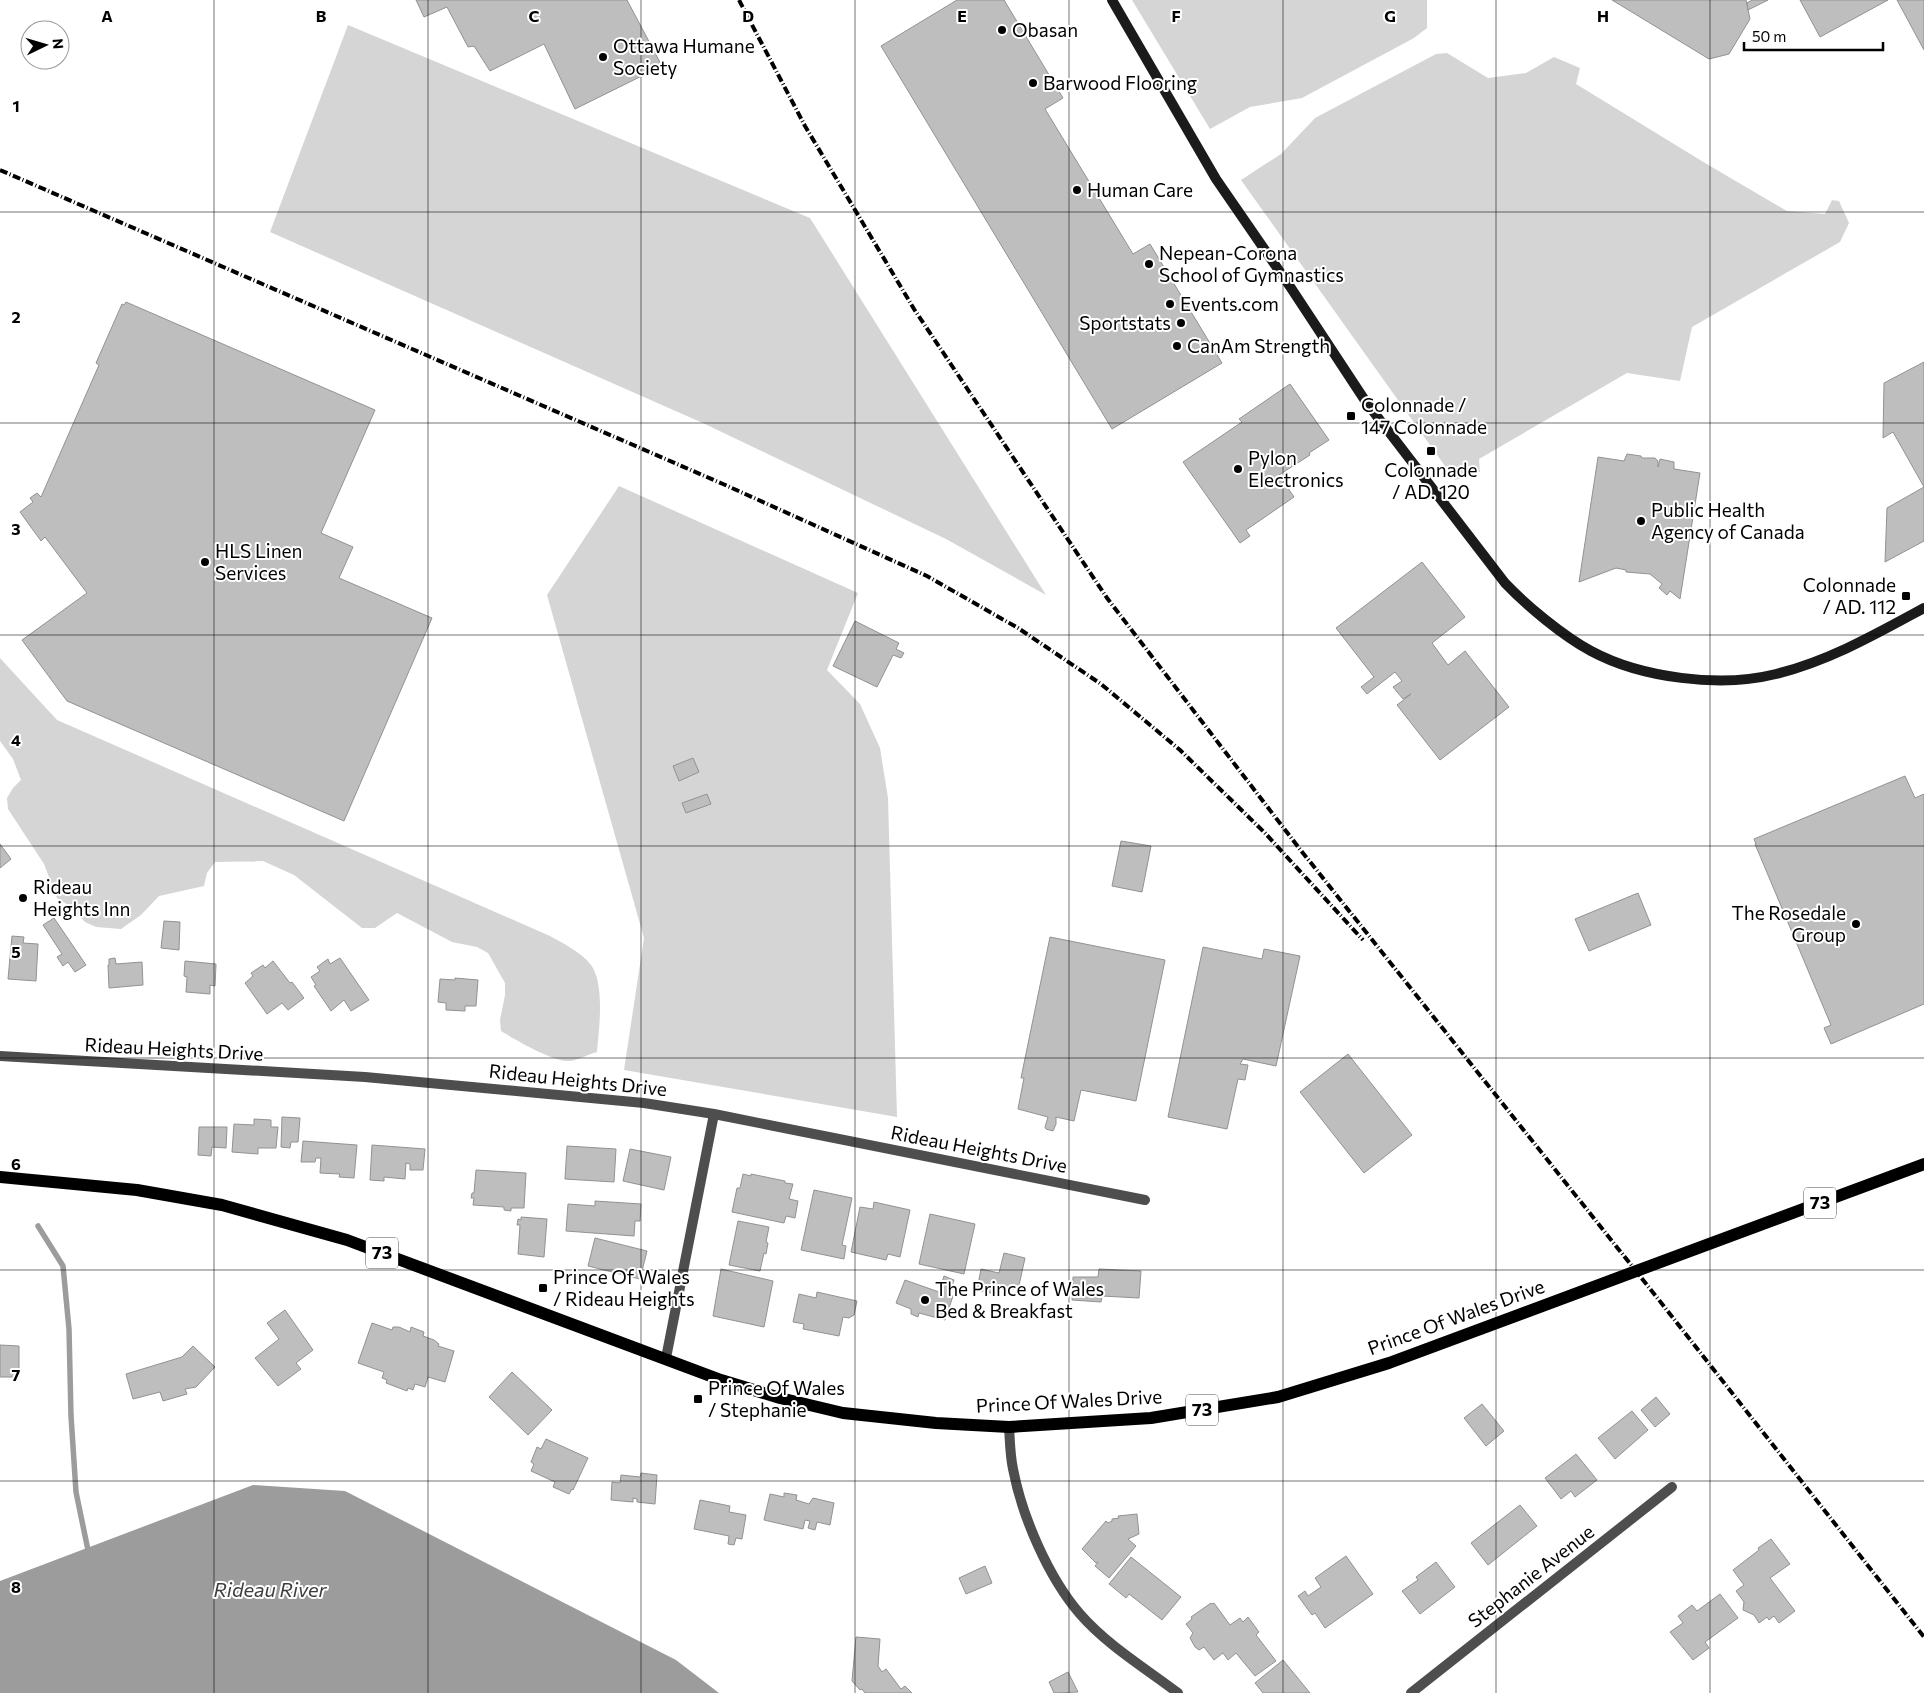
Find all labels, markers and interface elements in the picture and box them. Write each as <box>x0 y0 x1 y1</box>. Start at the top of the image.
text: A <box>101 6 113 25</box>
text: B <box>316 6 327 25</box>
text: C <box>529 6 540 25</box>
text: D <box>742 6 754 25</box>
text: E <box>957 6 967 25</box>
text: F <box>1171 6 1181 25</box>
text: G <box>1384 6 1396 25</box>
text: H <box>1597 6 1609 25</box>
place label: Obasan <box>1012 18 1078 41</box>
north arrow <box>20 20 70 70</box>
scale bar <box>1744 20 1883 52</box>
marker: Obasan <box>996 24 1008 36</box>
text: 50 m <box>1752 27 1786 45</box>
place label: Ottawa Humane Society <box>613 34 755 79</box>
text: N <box>50 38 67 50</box>
marker: Ottawa Humane Society <box>597 51 609 63</box>
place label: Barwood Flooring <box>1043 71 1197 94</box>
marker: Barwood Flooring <box>1027 77 1039 89</box>
text: 1 <box>12 96 20 115</box>
place label: Human Care <box>1087 178 1193 201</box>
marker: Human Care <box>1071 184 1083 196</box>
place label: Nepean-Corona School of Gymnastics <box>1159 241 1344 286</box>
marker: Nepean-Corona School of Gymnastics <box>1143 258 1155 270</box>
place label: Events.com <box>1180 292 1279 315</box>
marker: Events.com <box>1164 298 1176 310</box>
text: 2 <box>11 307 21 326</box>
place label: Sportstats <box>1079 311 1171 334</box>
marker: Sportstats <box>1175 317 1187 329</box>
place label: CanAm Strength <box>1187 334 1330 357</box>
marker: CanAm Strength <box>1171 340 1183 352</box>
place label: Colonnade / 147 Colonnade <box>1361 393 1487 438</box>
marker: Colonnade / 147 Colonnade <box>1345 410 1357 422</box>
marker: Colonnade / AD. 120 <box>1425 445 1437 457</box>
place label: Pylon Electronics <box>1248 446 1344 491</box>
place label: Colonnade / AD. 120 <box>1384 458 1478 503</box>
marker: Pylon Electronics <box>1232 463 1244 475</box>
place label: Public Health Agency of Canada <box>1651 498 1805 543</box>
marker: Public Health Agency of Canada <box>1635 515 1647 527</box>
text: 3 <box>11 519 21 538</box>
place label: HLS Linen Services <box>215 539 302 584</box>
marker: HLS Linen Services <box>199 556 211 568</box>
place label: Colonnade / AD. 112 <box>1803 573 1896 618</box>
marker: Colonnade / AD. 112 <box>1900 590 1912 602</box>
text: 4 <box>11 730 21 749</box>
place label: Rideau Heights Inn <box>33 875 131 920</box>
marker: Rideau Heights Inn <box>17 892 29 904</box>
place label: The Rosedale Group <box>1732 901 1846 946</box>
marker: The Rosedale Group <box>1850 918 1862 930</box>
text: 5 <box>11 942 21 961</box>
street label: Rideau Heights Drive <box>84 1032 264 1065</box>
street label: Rideau Heights Drive <box>488 1059 668 1100</box>
street label: Rideau Heights Drive <box>889 1120 1069 1177</box>
text: 6 <box>11 1154 21 1173</box>
road number: 73 <box>1804 1188 1836 1218</box>
road number: 73 <box>366 1238 398 1268</box>
place label: Prince Of Wales / Rideau Heights <box>553 1265 695 1310</box>
street label: Prince Of Wales Drive <box>1364 1274 1547 1359</box>
place label: The Prince of Wales Bed & Breakfast <box>935 1277 1104 1322</box>
marker: Prince Of Wales / Rideau Heights <box>537 1282 549 1294</box>
marker: The Prince of Wales Bed & Breakfast <box>919 1294 931 1306</box>
text: 7 <box>12 1365 21 1384</box>
place label: Prince Of Wales / Stephanie <box>708 1376 845 1421</box>
street label: Prince Of Wales Drive <box>975 1384 1163 1417</box>
marker: Prince Of Wales / Stephanie <box>692 1393 704 1405</box>
road number: 73 <box>1186 1394 1218 1426</box>
street label: Stephanie Avenue <box>1463 1519 1598 1632</box>
text: 8 <box>11 1577 21 1596</box>
water label: Rideau River <box>213 1577 328 1601</box>

